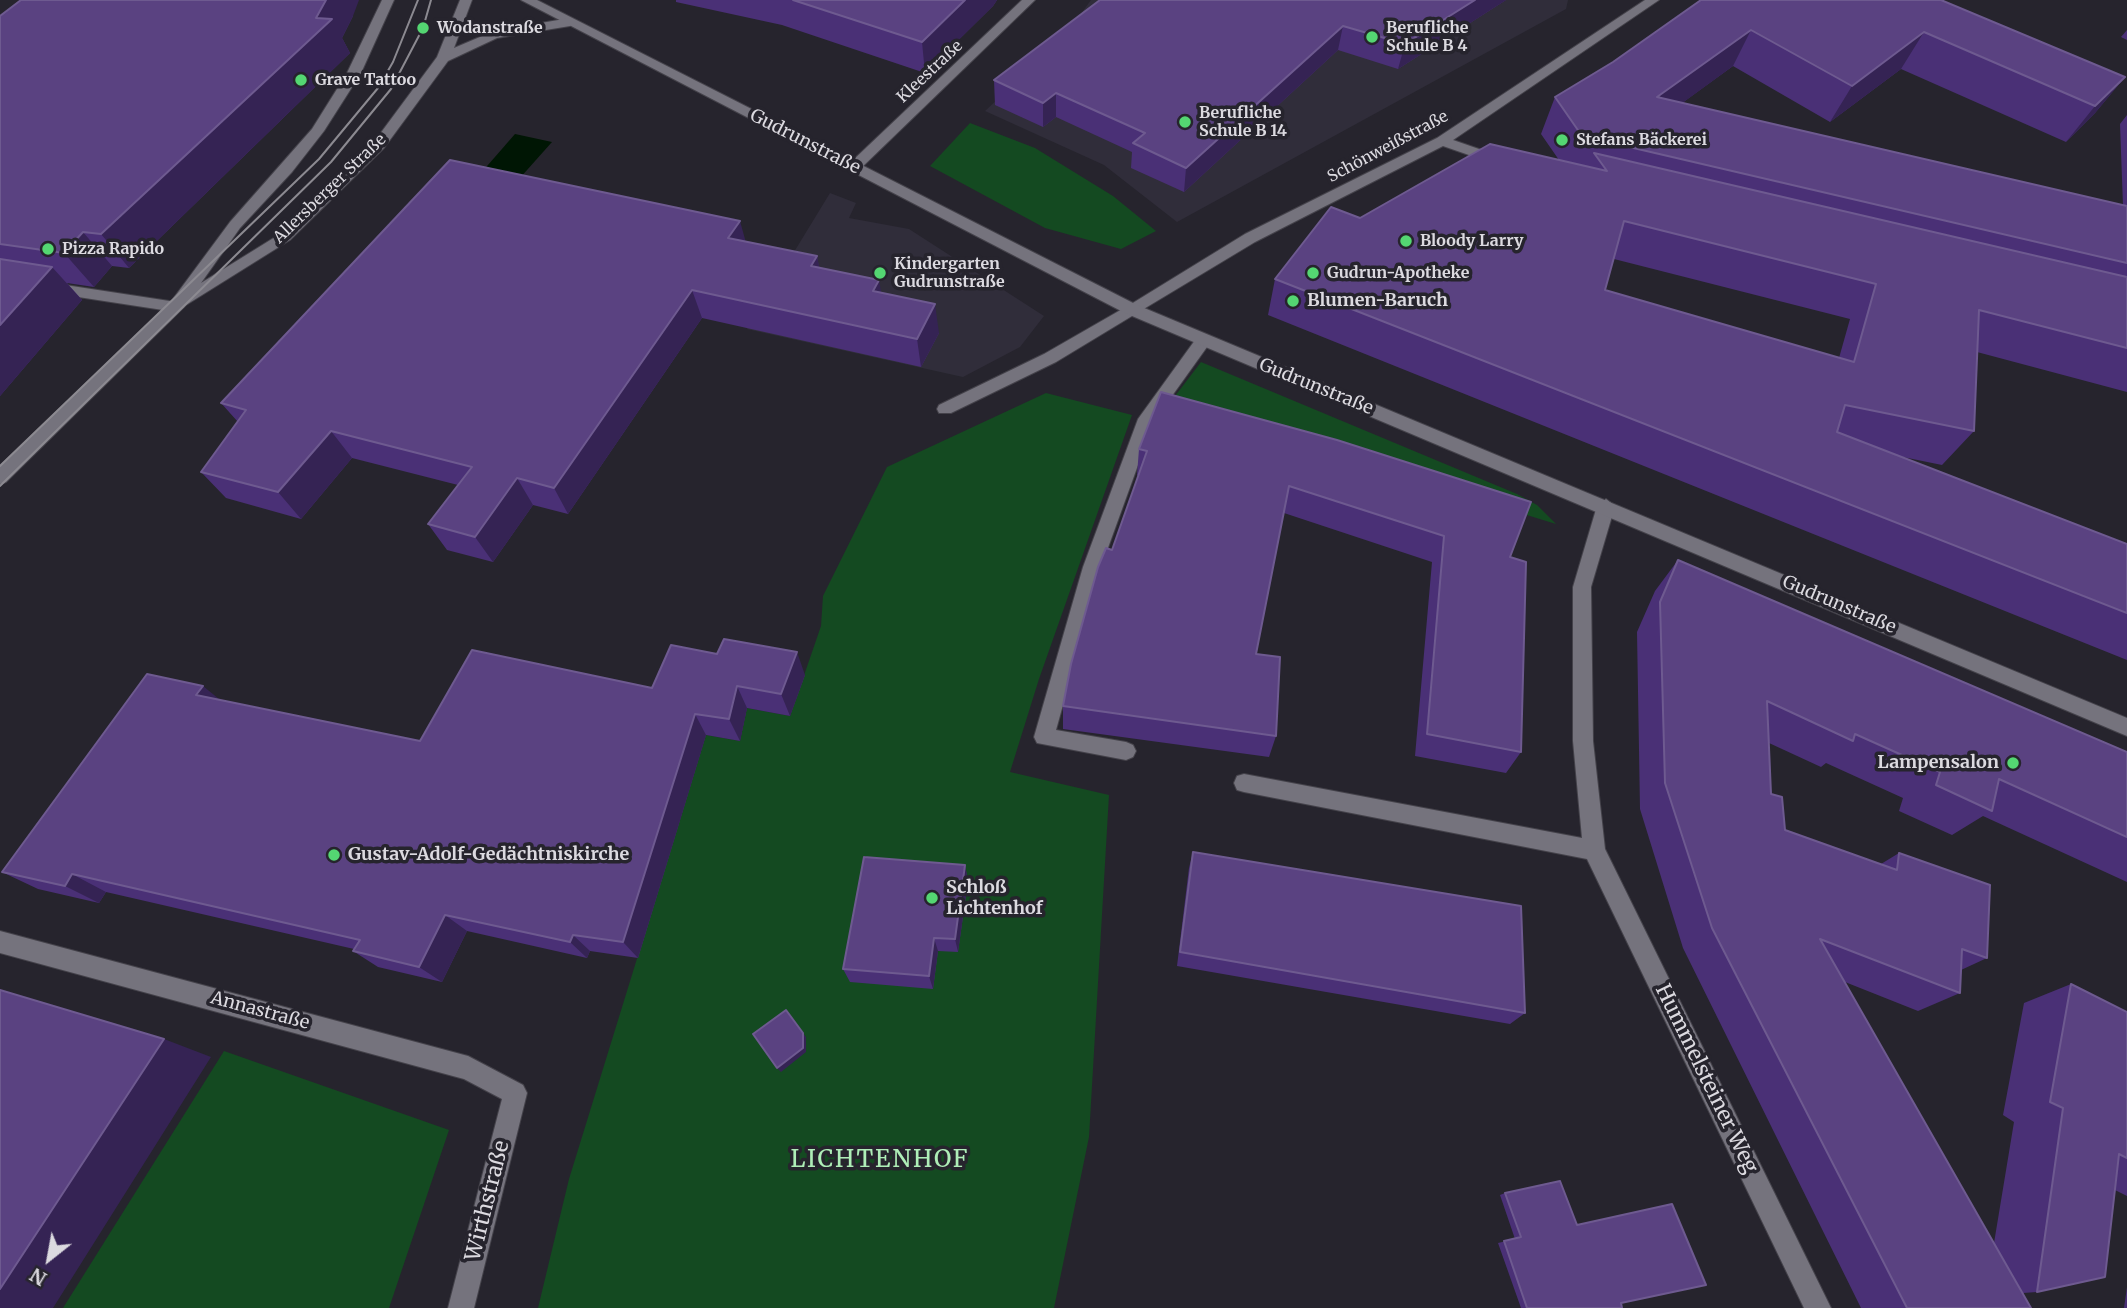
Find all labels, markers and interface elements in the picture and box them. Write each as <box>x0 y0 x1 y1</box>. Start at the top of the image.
place label: Wodanstraße <box>437 18 543 38</box>
place label: Berufliche Schule B 4 <box>1386 18 1469 56</box>
marker: Wodanstraße <box>415 20 431 36</box>
marker: Berufliche Schule B 4 <box>1364 29 1380 45</box>
street label: Kleestraße <box>893 37 967 107</box>
place label: Grave Tattoo <box>315 70 416 90</box>
marker: Grave Tattoo <box>293 72 309 88</box>
place label: Berufliche Schule B 14 <box>1199 103 1287 141</box>
street label: Gudrunstraße <box>746 105 864 179</box>
street label: Schönweißstraße <box>1324 107 1452 187</box>
marker: Berufliche Schule B 14 <box>1177 114 1193 130</box>
street label: Allersberger Straße <box>270 130 390 248</box>
place label: Stefans Bäckerei <box>1576 130 1707 150</box>
marker: Stefans Bäckerei <box>1554 132 1570 148</box>
place label: Bloody Larry <box>1420 231 1523 251</box>
marker: Bloody Larry <box>1398 233 1414 249</box>
place label: Pizza Rapido <box>62 239 164 259</box>
marker: Pizza Rapido <box>40 241 56 257</box>
place label: Kindergarten Gudrunstraße <box>894 254 1005 292</box>
place label: Gudrun-Apotheke <box>1327 263 1469 283</box>
marker: Kindergarten Gudrunstraße <box>872 265 888 281</box>
marker: Gudrun-Apotheke <box>1305 265 1321 281</box>
place label: Blumen-Baruch <box>1307 290 1448 312</box>
marker: Blumen-Baruch <box>1285 293 1301 309</box>
street label: Gudrunstraße <box>1256 354 1376 420</box>
street label: Gudrunstraße <box>1779 571 1899 639</box>
place label: Lampensalon <box>1877 752 1999 774</box>
marker: Lampensalon <box>2005 755 2021 771</box>
place label: Gustav-Adolf-Gedächtniskirche <box>348 844 629 866</box>
marker: Gustav-Adolf-Gedächtniskirche <box>326 847 342 863</box>
place label: Schloß Lichtenhof <box>946 877 1043 920</box>
marker: Schloß Lichtenhof <box>924 890 940 906</box>
street label: Hummelsteiner Weg <box>1649 980 1763 1178</box>
street label: Annastraße <box>208 987 312 1035</box>
street label: Wirthstraße <box>461 1138 515 1264</box>
district label: LICHTENHOF <box>792 1146 968 1174</box>
north arrow <box>14 1224 84 1294</box>
text: N <box>26 1263 51 1291</box>

